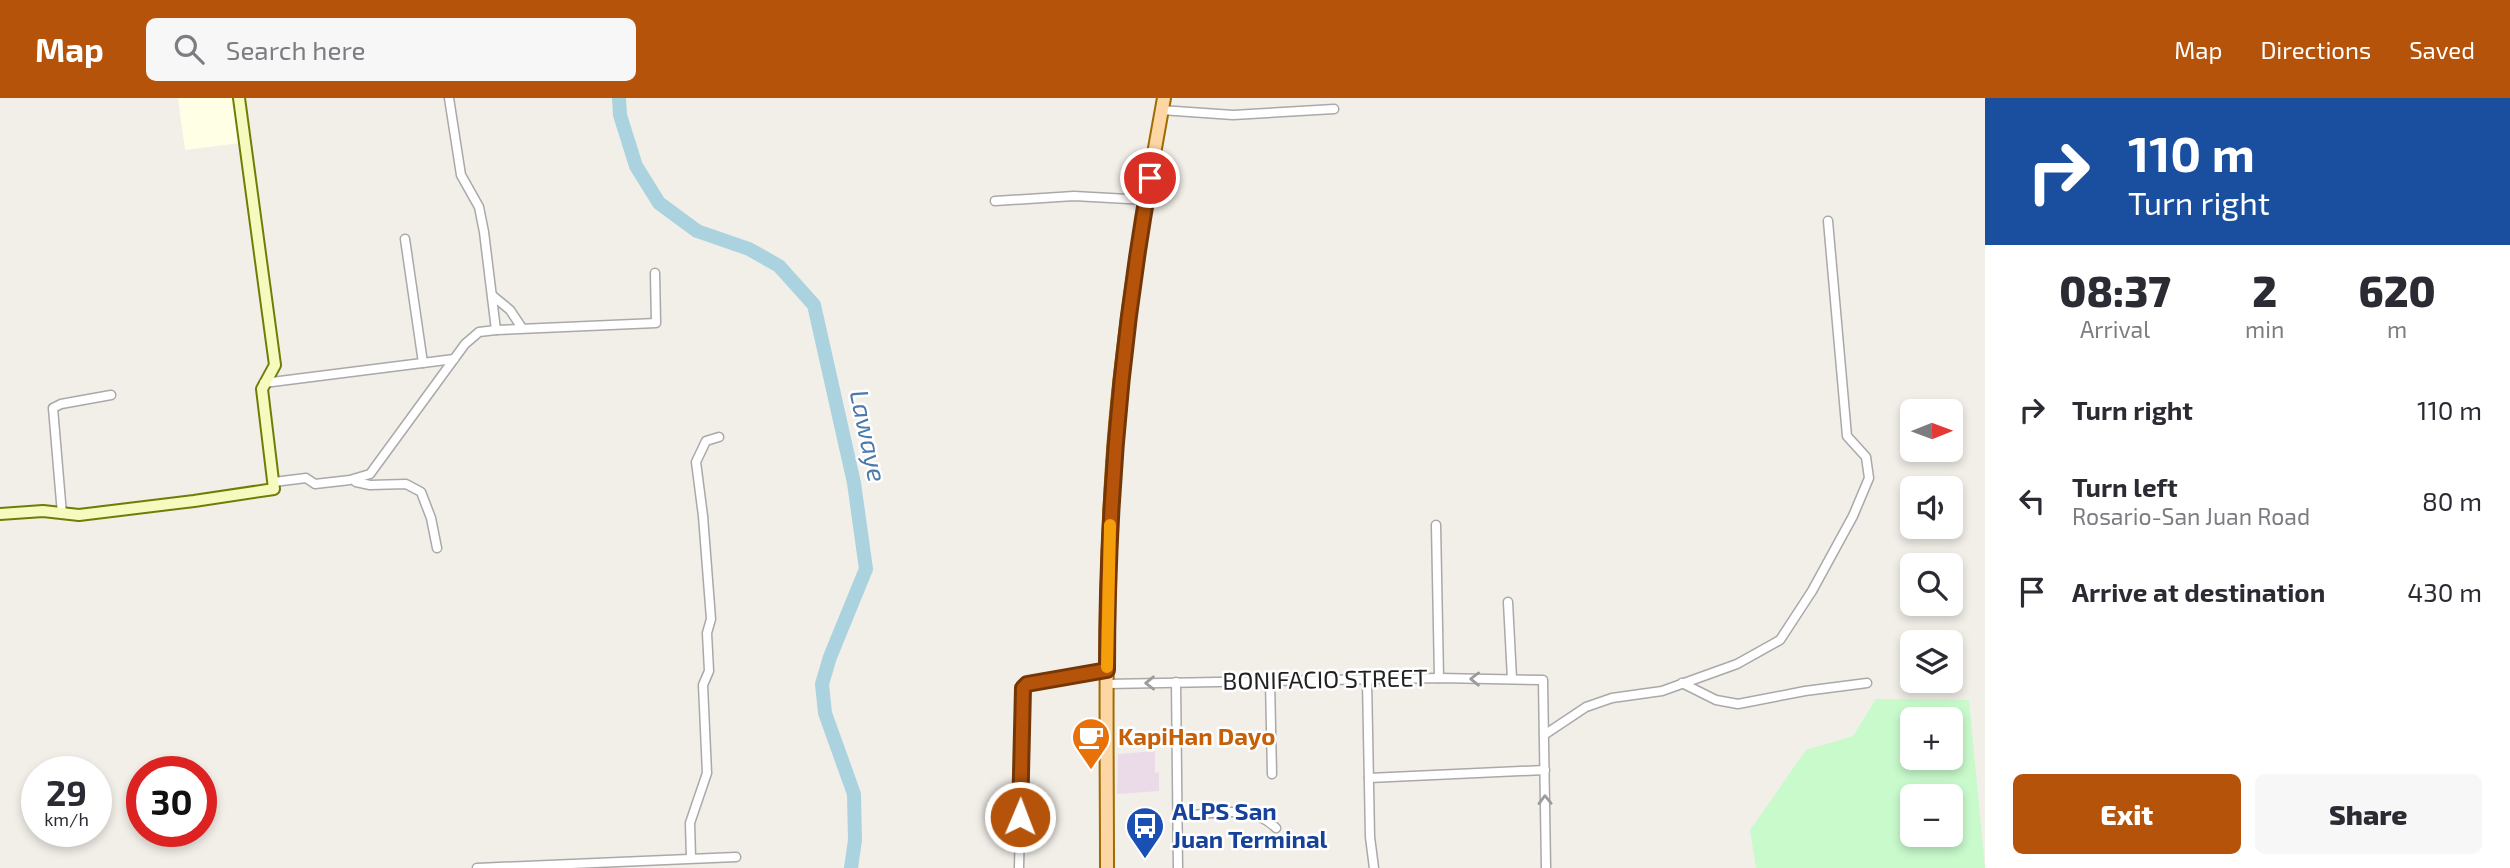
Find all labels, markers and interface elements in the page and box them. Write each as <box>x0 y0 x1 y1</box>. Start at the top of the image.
search box <box>146 18 636 81</box>
text: Map <box>35 29 104 69</box>
icon: search <box>170 30 208 68</box>
text: Search here <box>226 34 365 65</box>
text: Map <box>2174 35 2222 64</box>
text: Directions <box>2260 35 2371 64</box>
text: Saved <box>2409 35 2475 64</box>
text: 110 m <box>2128 123 2255 182</box>
icon: right <box>2013 126 2104 217</box>
pin <box>1120 148 1180 208</box>
icon: arrive <box>1131 159 1169 197</box>
text: Turn right <box>2128 183 2270 221</box>
text: 08:37 <box>2059 265 2171 315</box>
text: 2 <box>2252 265 2277 315</box>
text: 620 <box>2359 265 2436 315</box>
text: Arrival <box>2080 315 2150 343</box>
text: min <box>2245 315 2284 343</box>
text: m <box>2387 315 2407 343</box>
water label: Lawaye <box>844 387 894 485</box>
icon: right <box>2013 391 2051 429</box>
text: Turn right <box>2072 394 2193 425</box>
text: 110 m <box>2417 394 2482 425</box>
north arrow <box>1900 399 1964 462</box>
map controls <box>1900 399 1963 847</box>
text: Turn left <box>2072 471 2178 502</box>
button: sound <box>1900 476 1963 539</box>
icon: left <box>2013 482 2051 520</box>
text: 80 m <box>2422 485 2482 516</box>
text: Rosario-San Juan Road <box>2072 502 2310 530</box>
button: search <box>1900 553 1963 616</box>
icon: arrive <box>2013 573 2051 611</box>
text: Arrive at destination <box>2072 576 2325 607</box>
text: 430 m <box>2407 576 2482 607</box>
button: layers <box>1900 630 1963 693</box>
street label: BONIFACIO STREET <box>1222 662 1428 695</box>
one-way arrow <box>1469 671 1480 686</box>
one-way arrow <box>1144 675 1155 690</box>
button: + <box>1900 707 1963 770</box>
cafe icon: KapiHan Dayo <box>1070 716 1112 771</box>
place label: KapiHan Dayo <box>1118 721 1275 750</box>
speed limit sign: 30 <box>126 756 217 847</box>
text: 29 <box>46 771 87 813</box>
button: Exit <box>2013 774 2241 854</box>
button: Share <box>2255 774 2482 854</box>
position arrow <box>983 780 1057 854</box>
button: − <box>1900 784 1963 847</box>
one-way arrow <box>1537 794 1553 805</box>
place label: ALPS San Juan Terminal <box>1172 796 1328 853</box>
bus stop icon: ALPS San Juan Terminal <box>1124 805 1166 860</box>
text: km/h <box>44 808 89 830</box>

